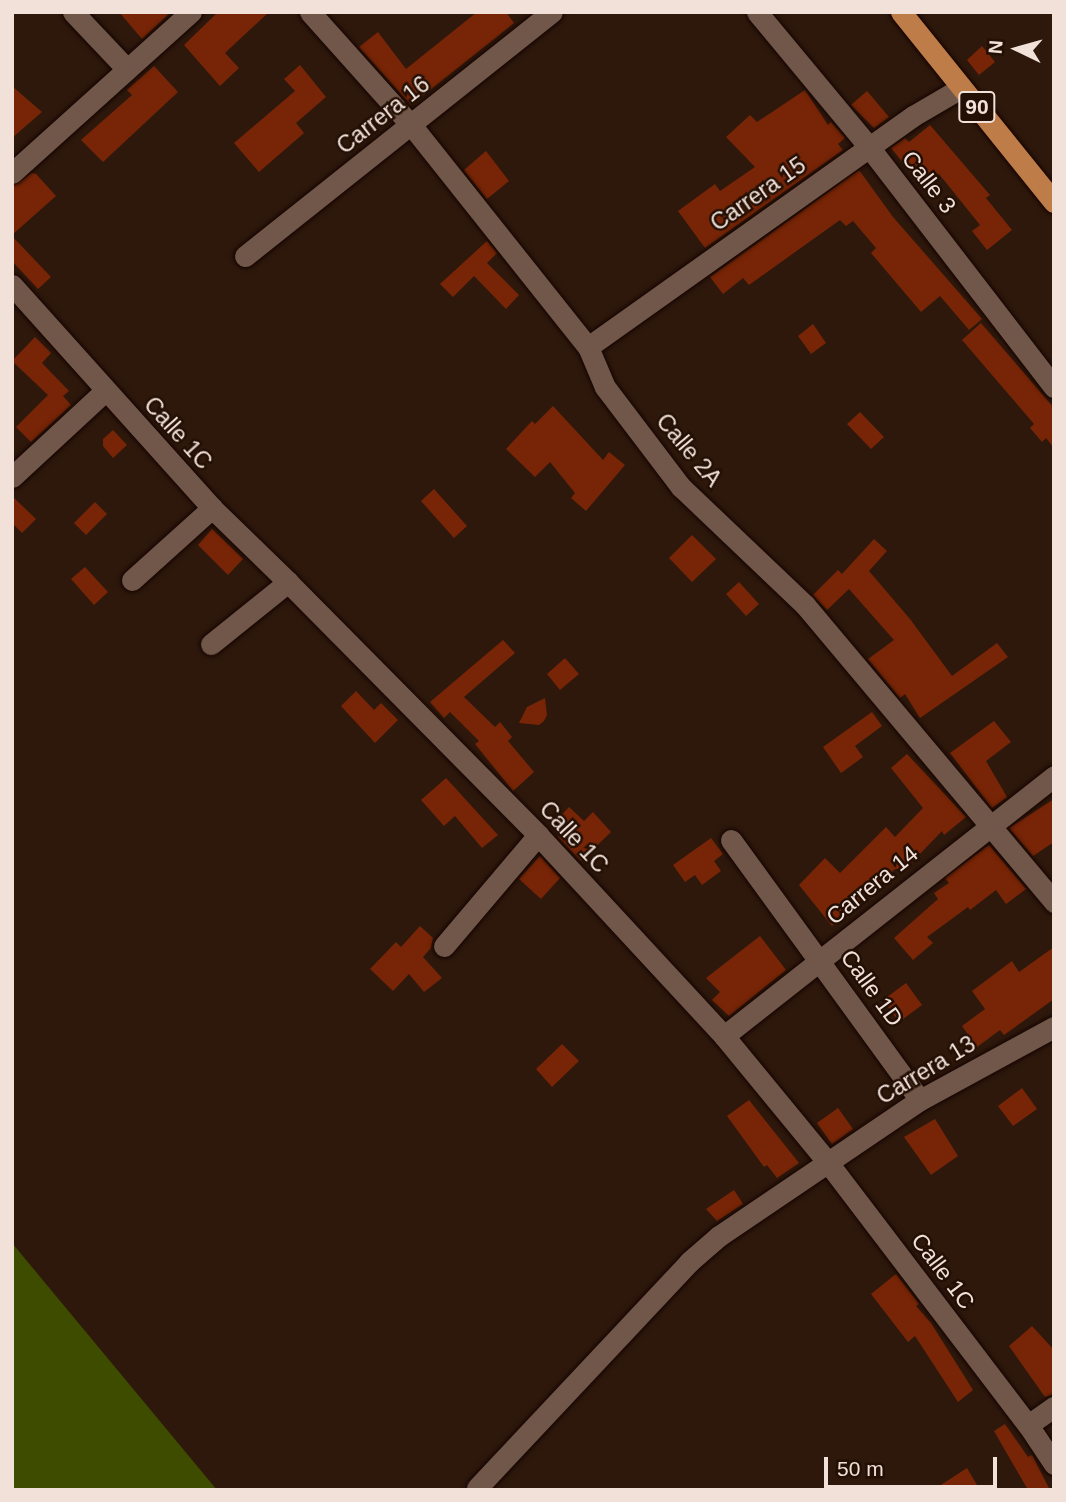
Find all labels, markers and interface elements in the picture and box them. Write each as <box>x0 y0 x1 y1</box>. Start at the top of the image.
north arrow <box>982 14 1052 84</box>
text: N <box>985 39 1007 55</box>
street label: Carrera 16 <box>331 70 435 160</box>
road number: 90 <box>958 90 996 124</box>
street label: Calle 3 <box>896 145 962 219</box>
street label: Carrera 15 <box>705 151 811 237</box>
street label: Calle 1C <box>138 391 218 475</box>
street label: Calle 2A <box>650 408 728 492</box>
street label: Calle 1C <box>534 795 614 879</box>
street label: Carrera 14 <box>821 840 923 930</box>
street label: Calle 1D <box>835 944 909 1032</box>
street label: Carrera 13 <box>872 1030 980 1110</box>
street label: Calle 1C <box>905 1227 981 1315</box>
scale bar <box>828 1442 1001 1486</box>
text: 50 m <box>837 1457 884 1480</box>

